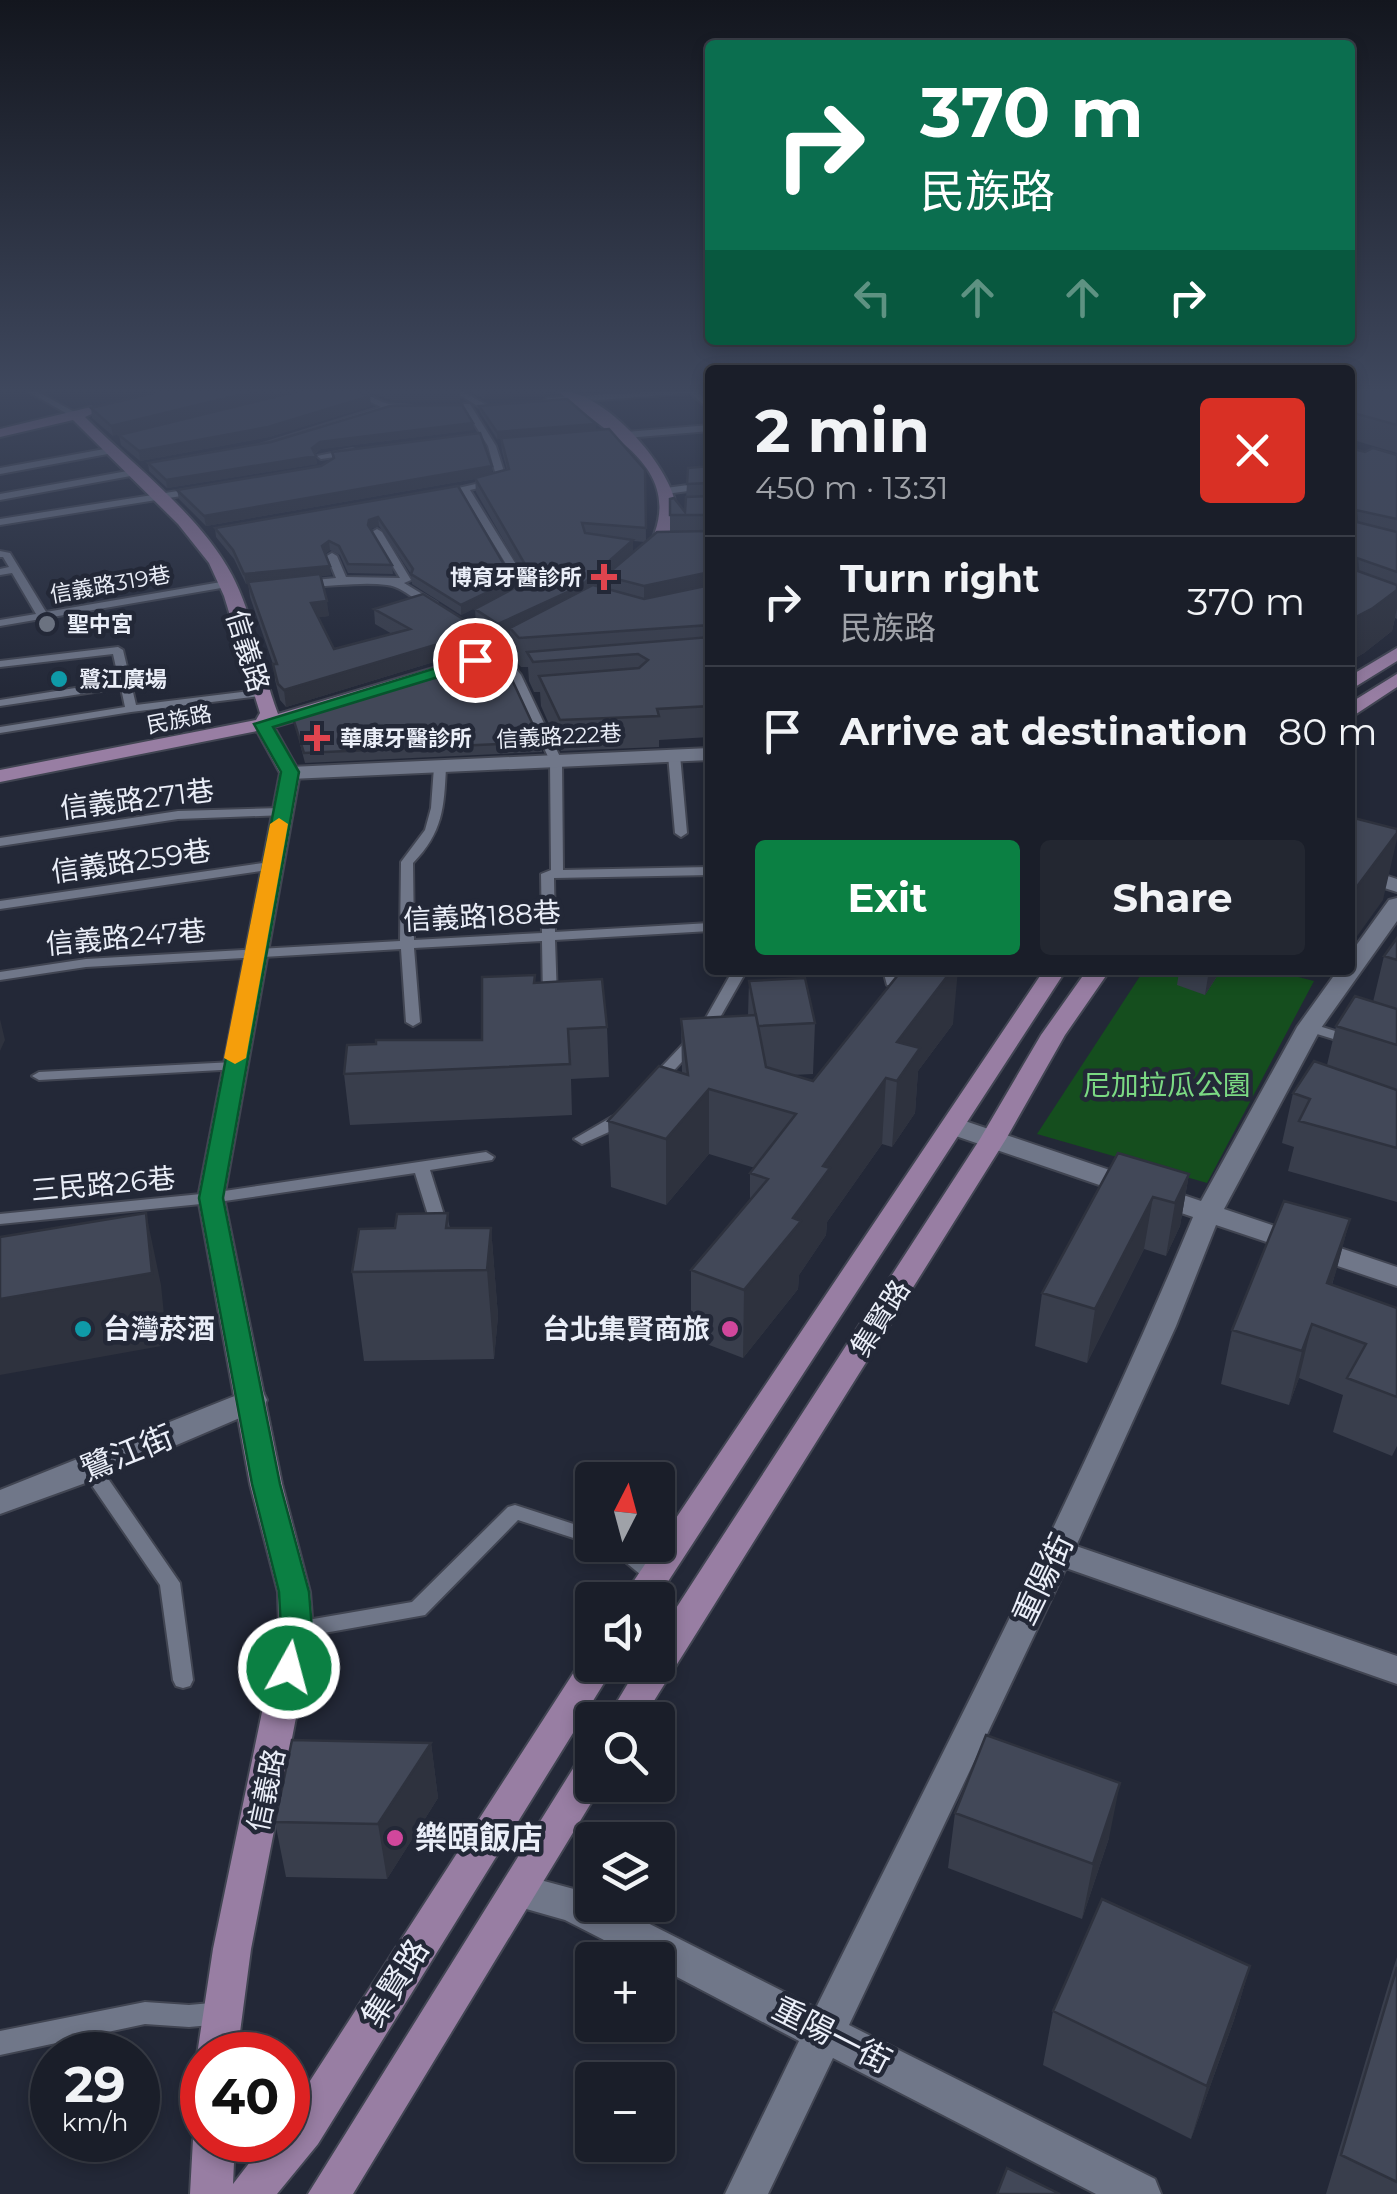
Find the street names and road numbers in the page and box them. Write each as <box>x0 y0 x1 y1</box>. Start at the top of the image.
street label: 信義路319巷 <box>48 561 172 608</box>
street label: 信義路 <box>219 606 277 696</box>
street label: 民族路 <box>144 700 214 739</box>
street label: 信義路222巷 <box>496 720 622 753</box>
street label: 信義路271巷 <box>58 773 216 825</box>
street label: 信義路259巷 <box>49 833 213 889</box>
street label: 信義路188巷 <box>402 895 562 937</box>
street label: 信義路247巷 <box>44 913 208 961</box>
street label: 三民路26巷 <box>29 1161 177 1207</box>
street label: 集賢路 <box>843 1273 917 1363</box>
street label: 鷺江街 <box>75 1416 179 1489</box>
street label: 重陽街 <box>1004 1527 1081 1630</box>
street label: 信義路 <box>241 1745 291 1835</box>
street label: 集賢路 <box>353 1932 437 2034</box>
street label: 重陽一街 <box>766 1988 898 2081</box>

